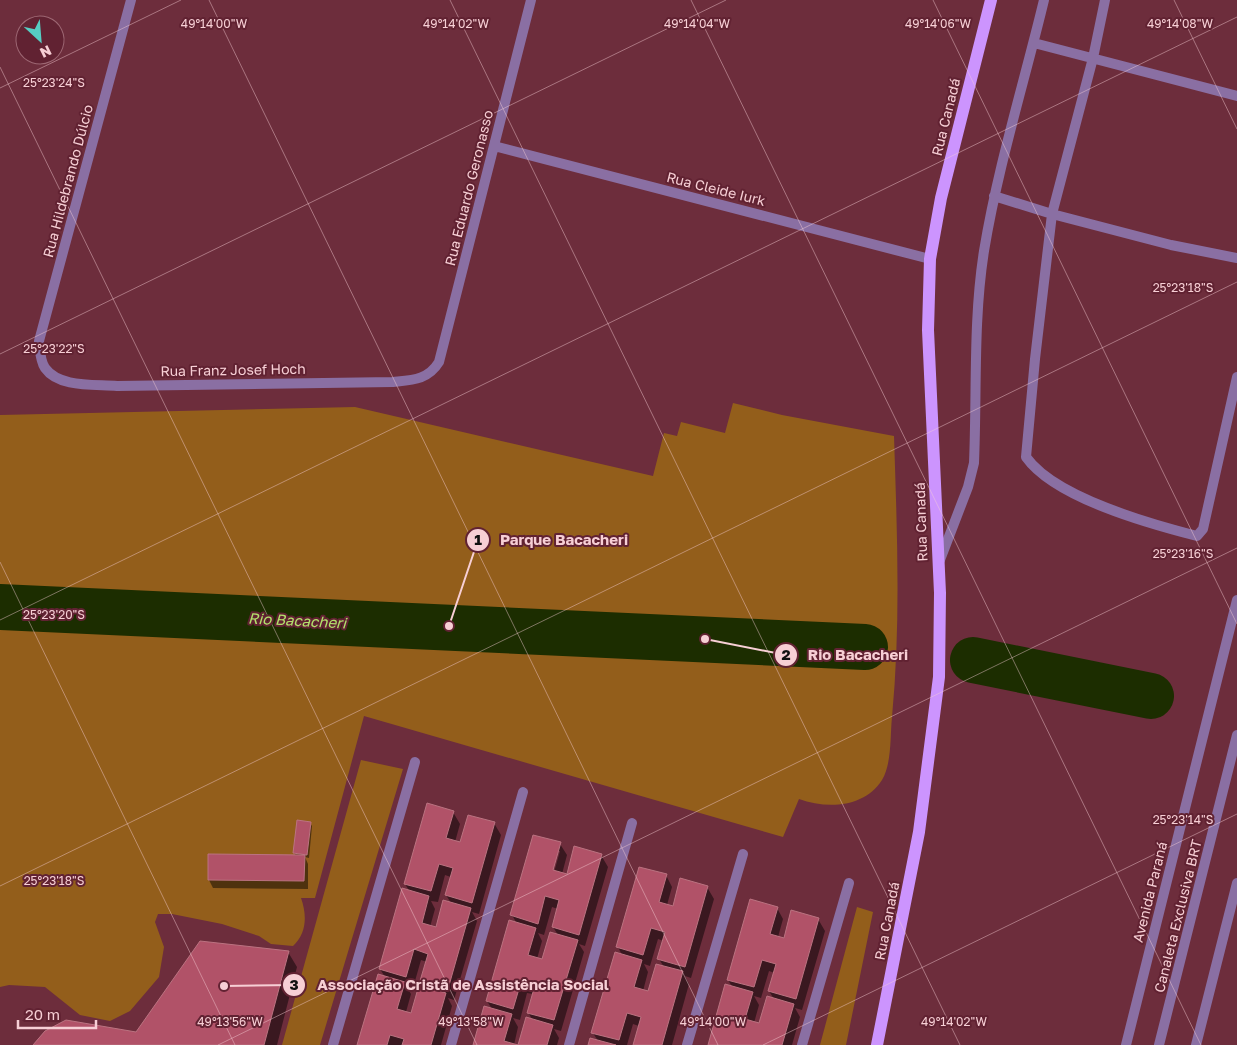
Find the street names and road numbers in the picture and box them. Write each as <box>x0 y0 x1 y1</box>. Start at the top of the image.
street label: Rua Canadá <box>928 76 963 158</box>
street label: Rua Hildebrando Dúlcio <box>39 102 96 259</box>
street label: Rua Eduardo Geronasso <box>441 108 496 267</box>
street label: Rua Cleide Iurk <box>665 168 767 209</box>
street label: Rua Franz Josef Hoch <box>160 360 306 379</box>
street label: Rua Canadá <box>911 482 930 562</box>
street label: Canaleta Exclusiva BRT <box>1150 837 1205 994</box>
street label: Avenida Paraná <box>1129 840 1170 944</box>
street label: Rua Canadá <box>871 880 902 962</box>

